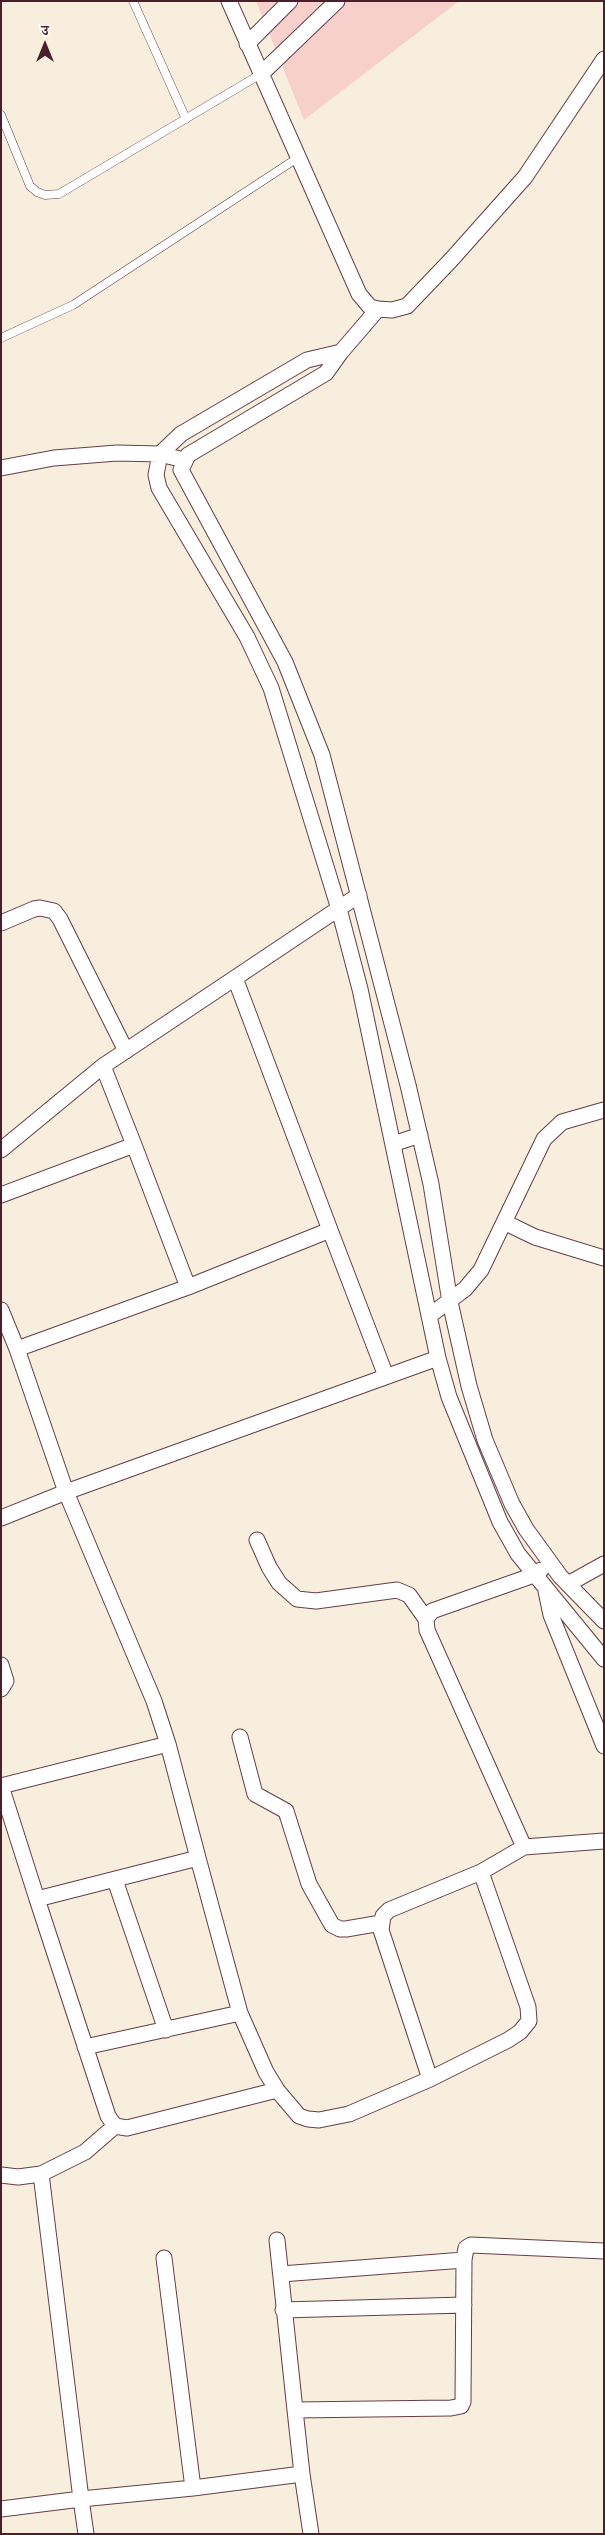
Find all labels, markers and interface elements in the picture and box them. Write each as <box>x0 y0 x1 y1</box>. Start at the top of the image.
north arrow <box>20 20 70 70</box>
text: उ <box>41 21 49 39</box>

